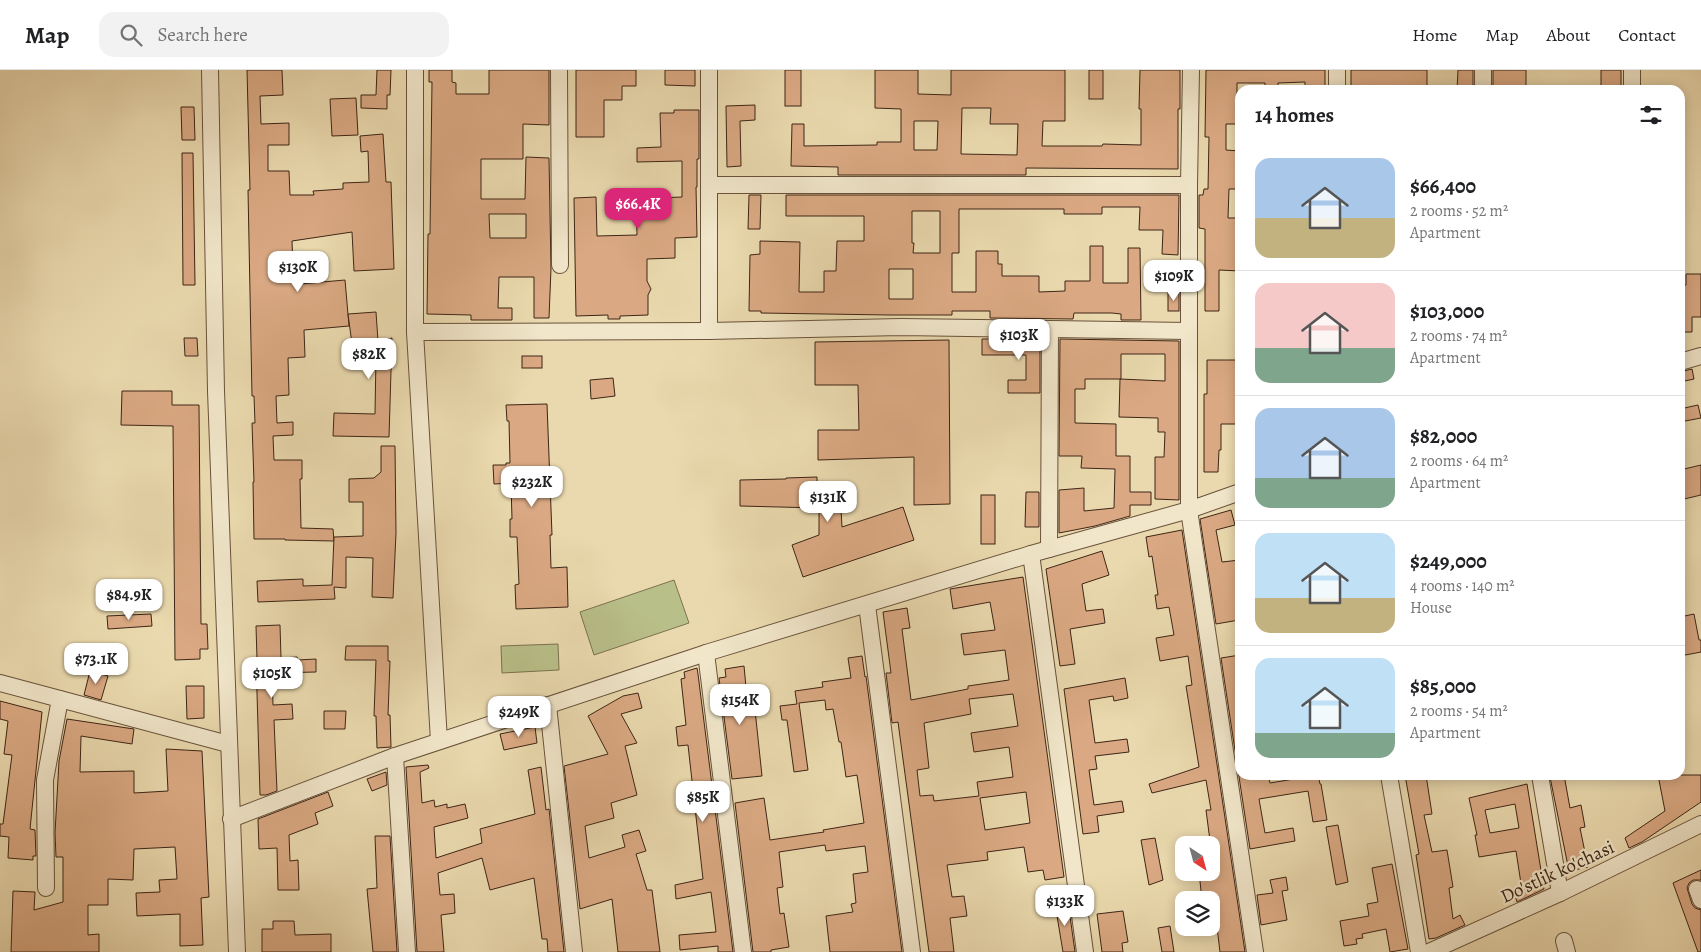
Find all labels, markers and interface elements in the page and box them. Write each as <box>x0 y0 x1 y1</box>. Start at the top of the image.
search box <box>99 12 449 57</box>
text: Map <box>25 19 69 51</box>
icon: search <box>117 21 145 49</box>
text: Search here <box>157 22 248 48</box>
text: Home <box>1412 23 1457 47</box>
text: Map <box>1485 23 1518 47</box>
text: About <box>1546 23 1590 47</box>
text: Contact <box>1618 23 1676 47</box>
text: 14 homes <box>1255 101 1334 129</box>
icon: filters <box>1637 101 1665 129</box>
text: $66,400 <box>1410 172 1476 200</box>
icon: home <box>1295 178 1355 238</box>
pin: $66.4K <box>597 188 679 230</box>
text: $66.4K <box>616 193 660 215</box>
text: 2 rooms · 52 m² <box>1410 200 1508 222</box>
text: Apartment <box>1410 222 1481 244</box>
pin: $130K <box>263 250 333 293</box>
text: $130K <box>279 256 317 278</box>
pin: $109K <box>1139 260 1209 302</box>
text: $109K <box>1154 265 1194 287</box>
text: $103,000 <box>1410 297 1484 325</box>
icon: home <box>1295 303 1355 363</box>
pin: $103K <box>984 318 1054 361</box>
text: $103K <box>1000 324 1038 346</box>
text: 2 rooms · 74 m² <box>1410 325 1508 347</box>
pin: $82K <box>339 338 399 380</box>
text: $82K <box>352 343 386 365</box>
text: Apartment <box>1410 347 1481 369</box>
text: $82,000 <box>1410 422 1477 450</box>
icon: home <box>1295 428 1355 488</box>
text: 2 rooms · 64 m² <box>1410 450 1508 472</box>
pin: $232K <box>497 466 567 508</box>
text: $232K <box>512 471 552 493</box>
text: Apartment <box>1410 472 1481 494</box>
pin: $131K <box>793 480 863 523</box>
text: $131K <box>810 486 846 508</box>
text: $249,000 <box>1410 547 1487 575</box>
icon: home <box>1295 553 1355 613</box>
text: 4 rooms · 140 m² <box>1410 575 1515 597</box>
pin: $84.9K <box>88 578 170 621</box>
text: $84.9K <box>107 584 151 606</box>
text: House <box>1410 597 1452 619</box>
pin: $73.1K <box>55 642 137 685</box>
text: $73.1K <box>75 648 117 670</box>
pin: $105K <box>237 656 307 699</box>
text: $105K <box>253 662 291 684</box>
text: $85,000 <box>1410 672 1476 700</box>
icon: home <box>1295 678 1355 738</box>
pin: $154K <box>705 684 775 726</box>
text: $154K <box>721 689 759 711</box>
pin: $249K <box>484 696 554 738</box>
text: 2 rooms · 54 m² <box>1410 700 1508 722</box>
text: $249K <box>499 701 539 723</box>
text: Apartment <box>1410 722 1481 744</box>
pin: $85K <box>673 780 733 823</box>
text: $85K <box>687 786 719 808</box>
street label: Do'stlik ko'chasi <box>1496 834 1619 910</box>
north arrow <box>1175 836 1220 881</box>
map controls <box>1175 836 1220 936</box>
pin: $133K <box>1030 884 1100 927</box>
text: $133K <box>1046 890 1084 912</box>
button: layers <box>1175 891 1220 936</box>

